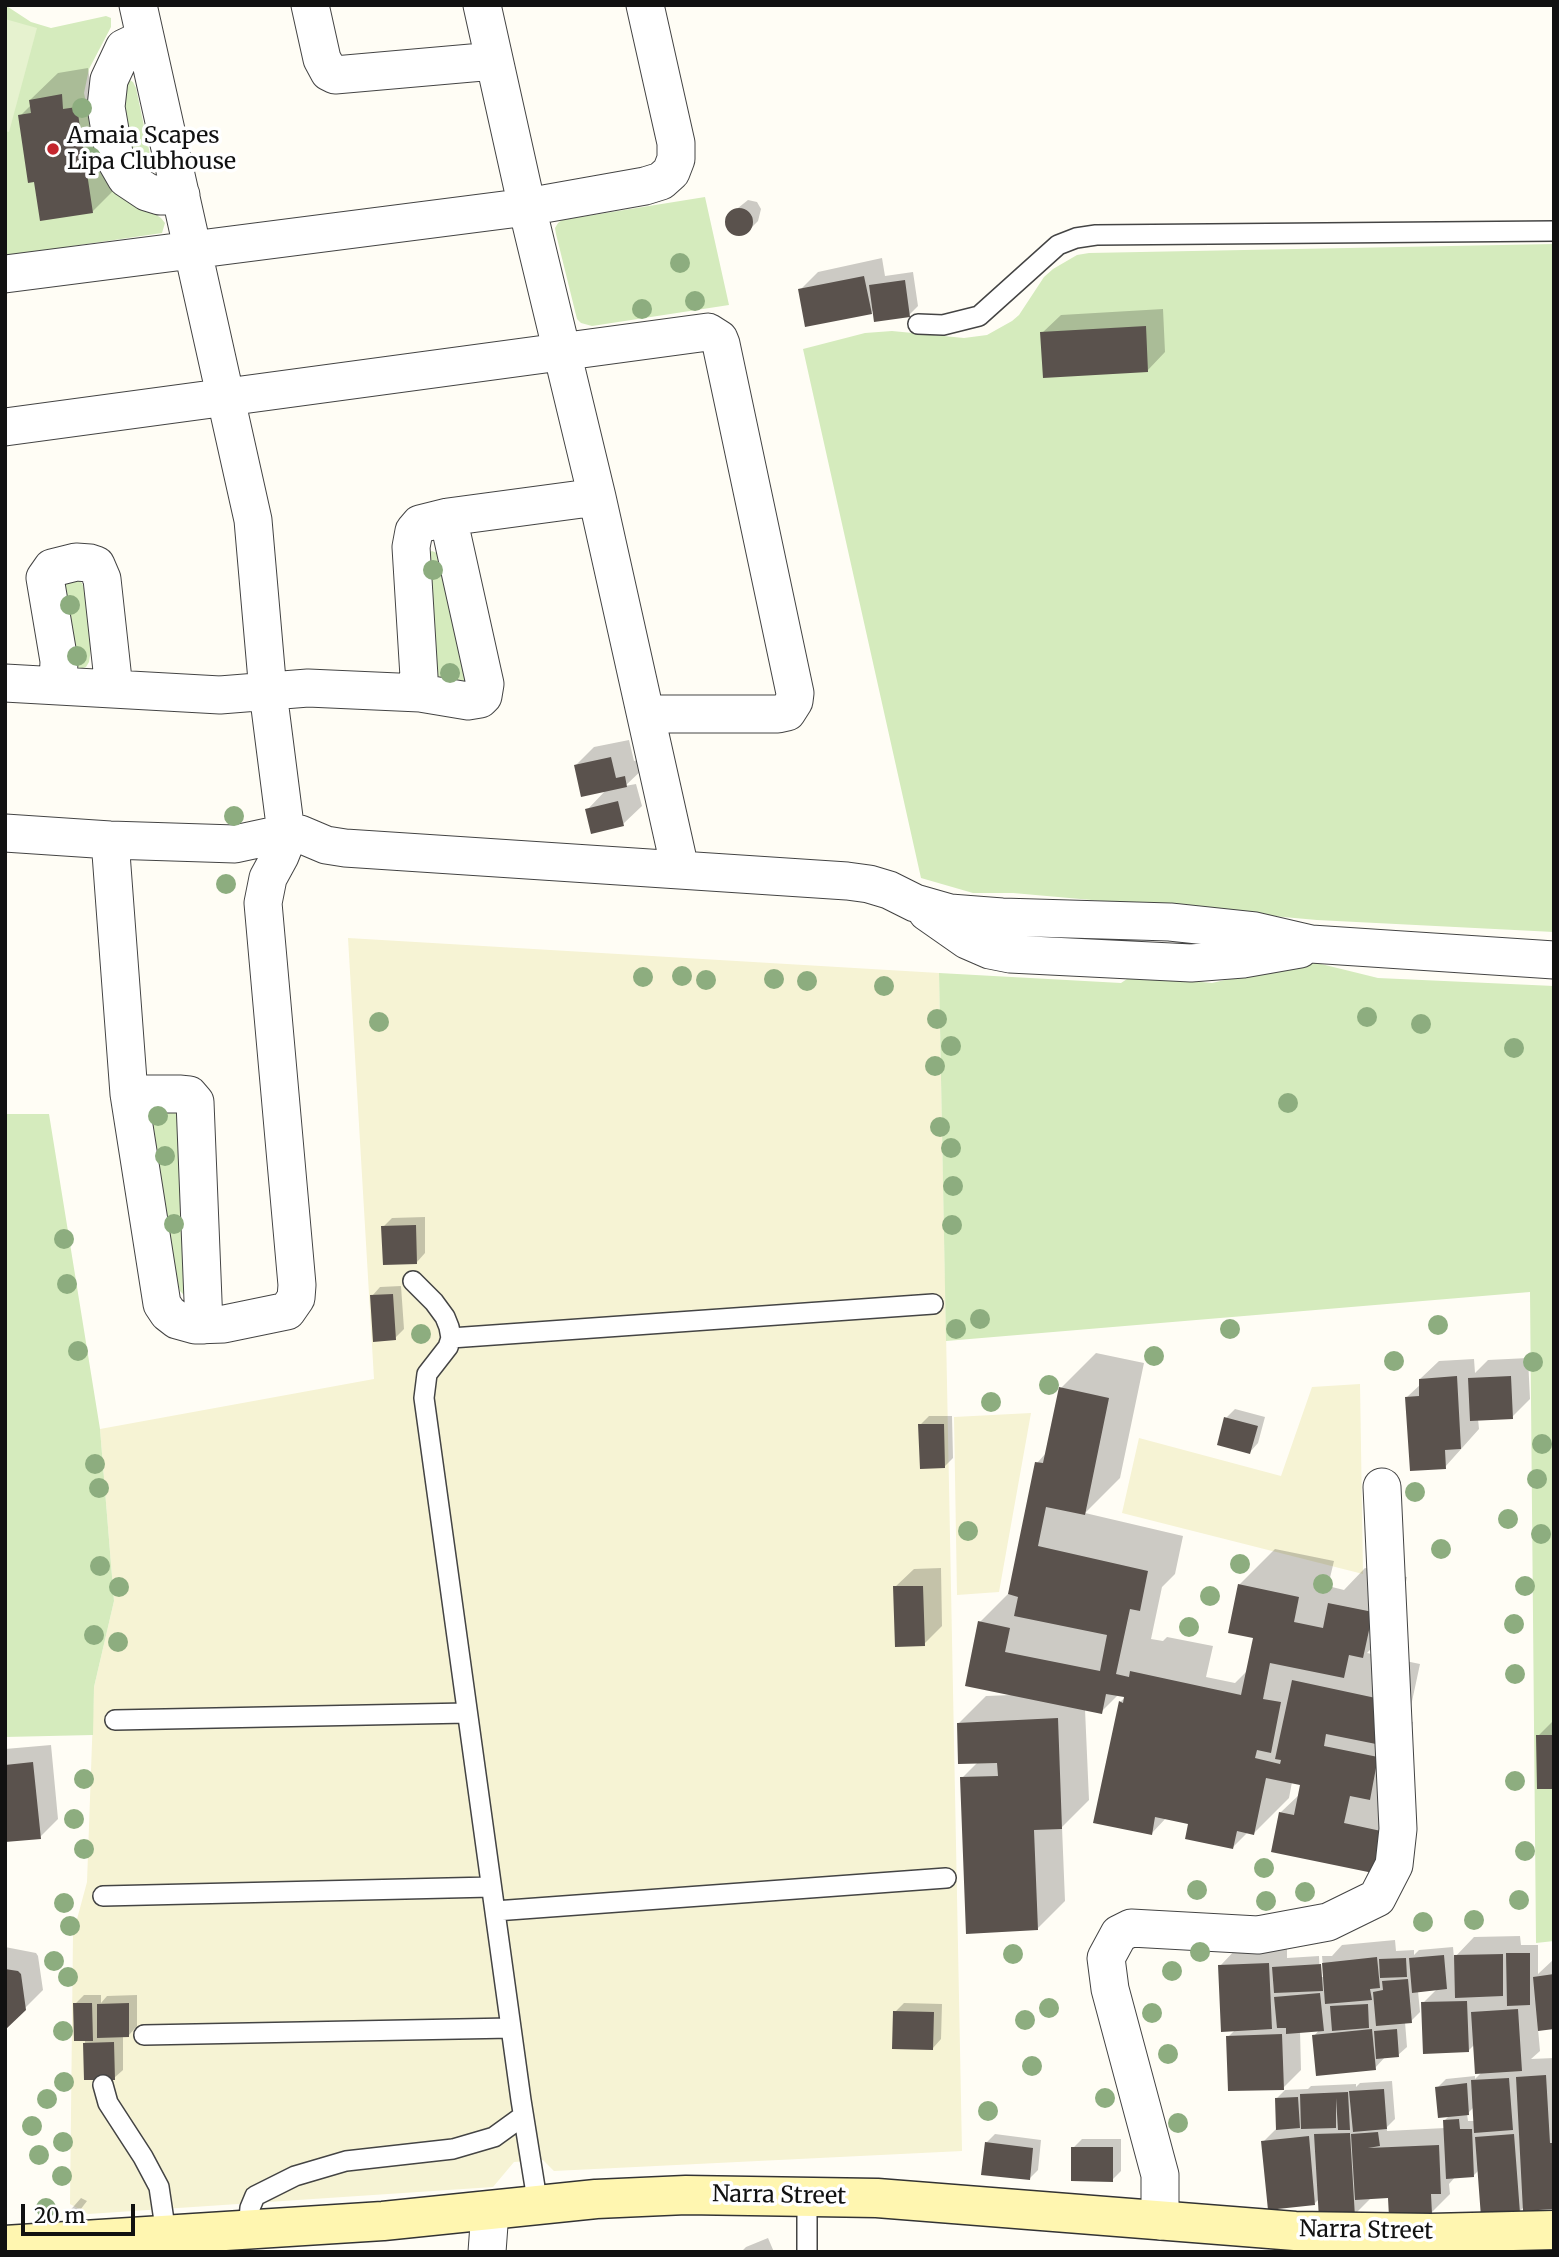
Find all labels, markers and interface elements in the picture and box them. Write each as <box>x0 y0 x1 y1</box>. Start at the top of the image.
place label: Amaia Scapes Lipa Clubhouse <box>67 122 236 176</box>
marker: Amaia Scapes Lipa Clubhouse <box>45 141 61 157</box>
street label: Narra Street <box>712 2181 846 2211</box>
scale bar <box>24 2190 138 2234</box>
text: 20 m <box>34 2202 85 2229</box>
street label: Narra Street <box>1299 2216 1433 2246</box>

